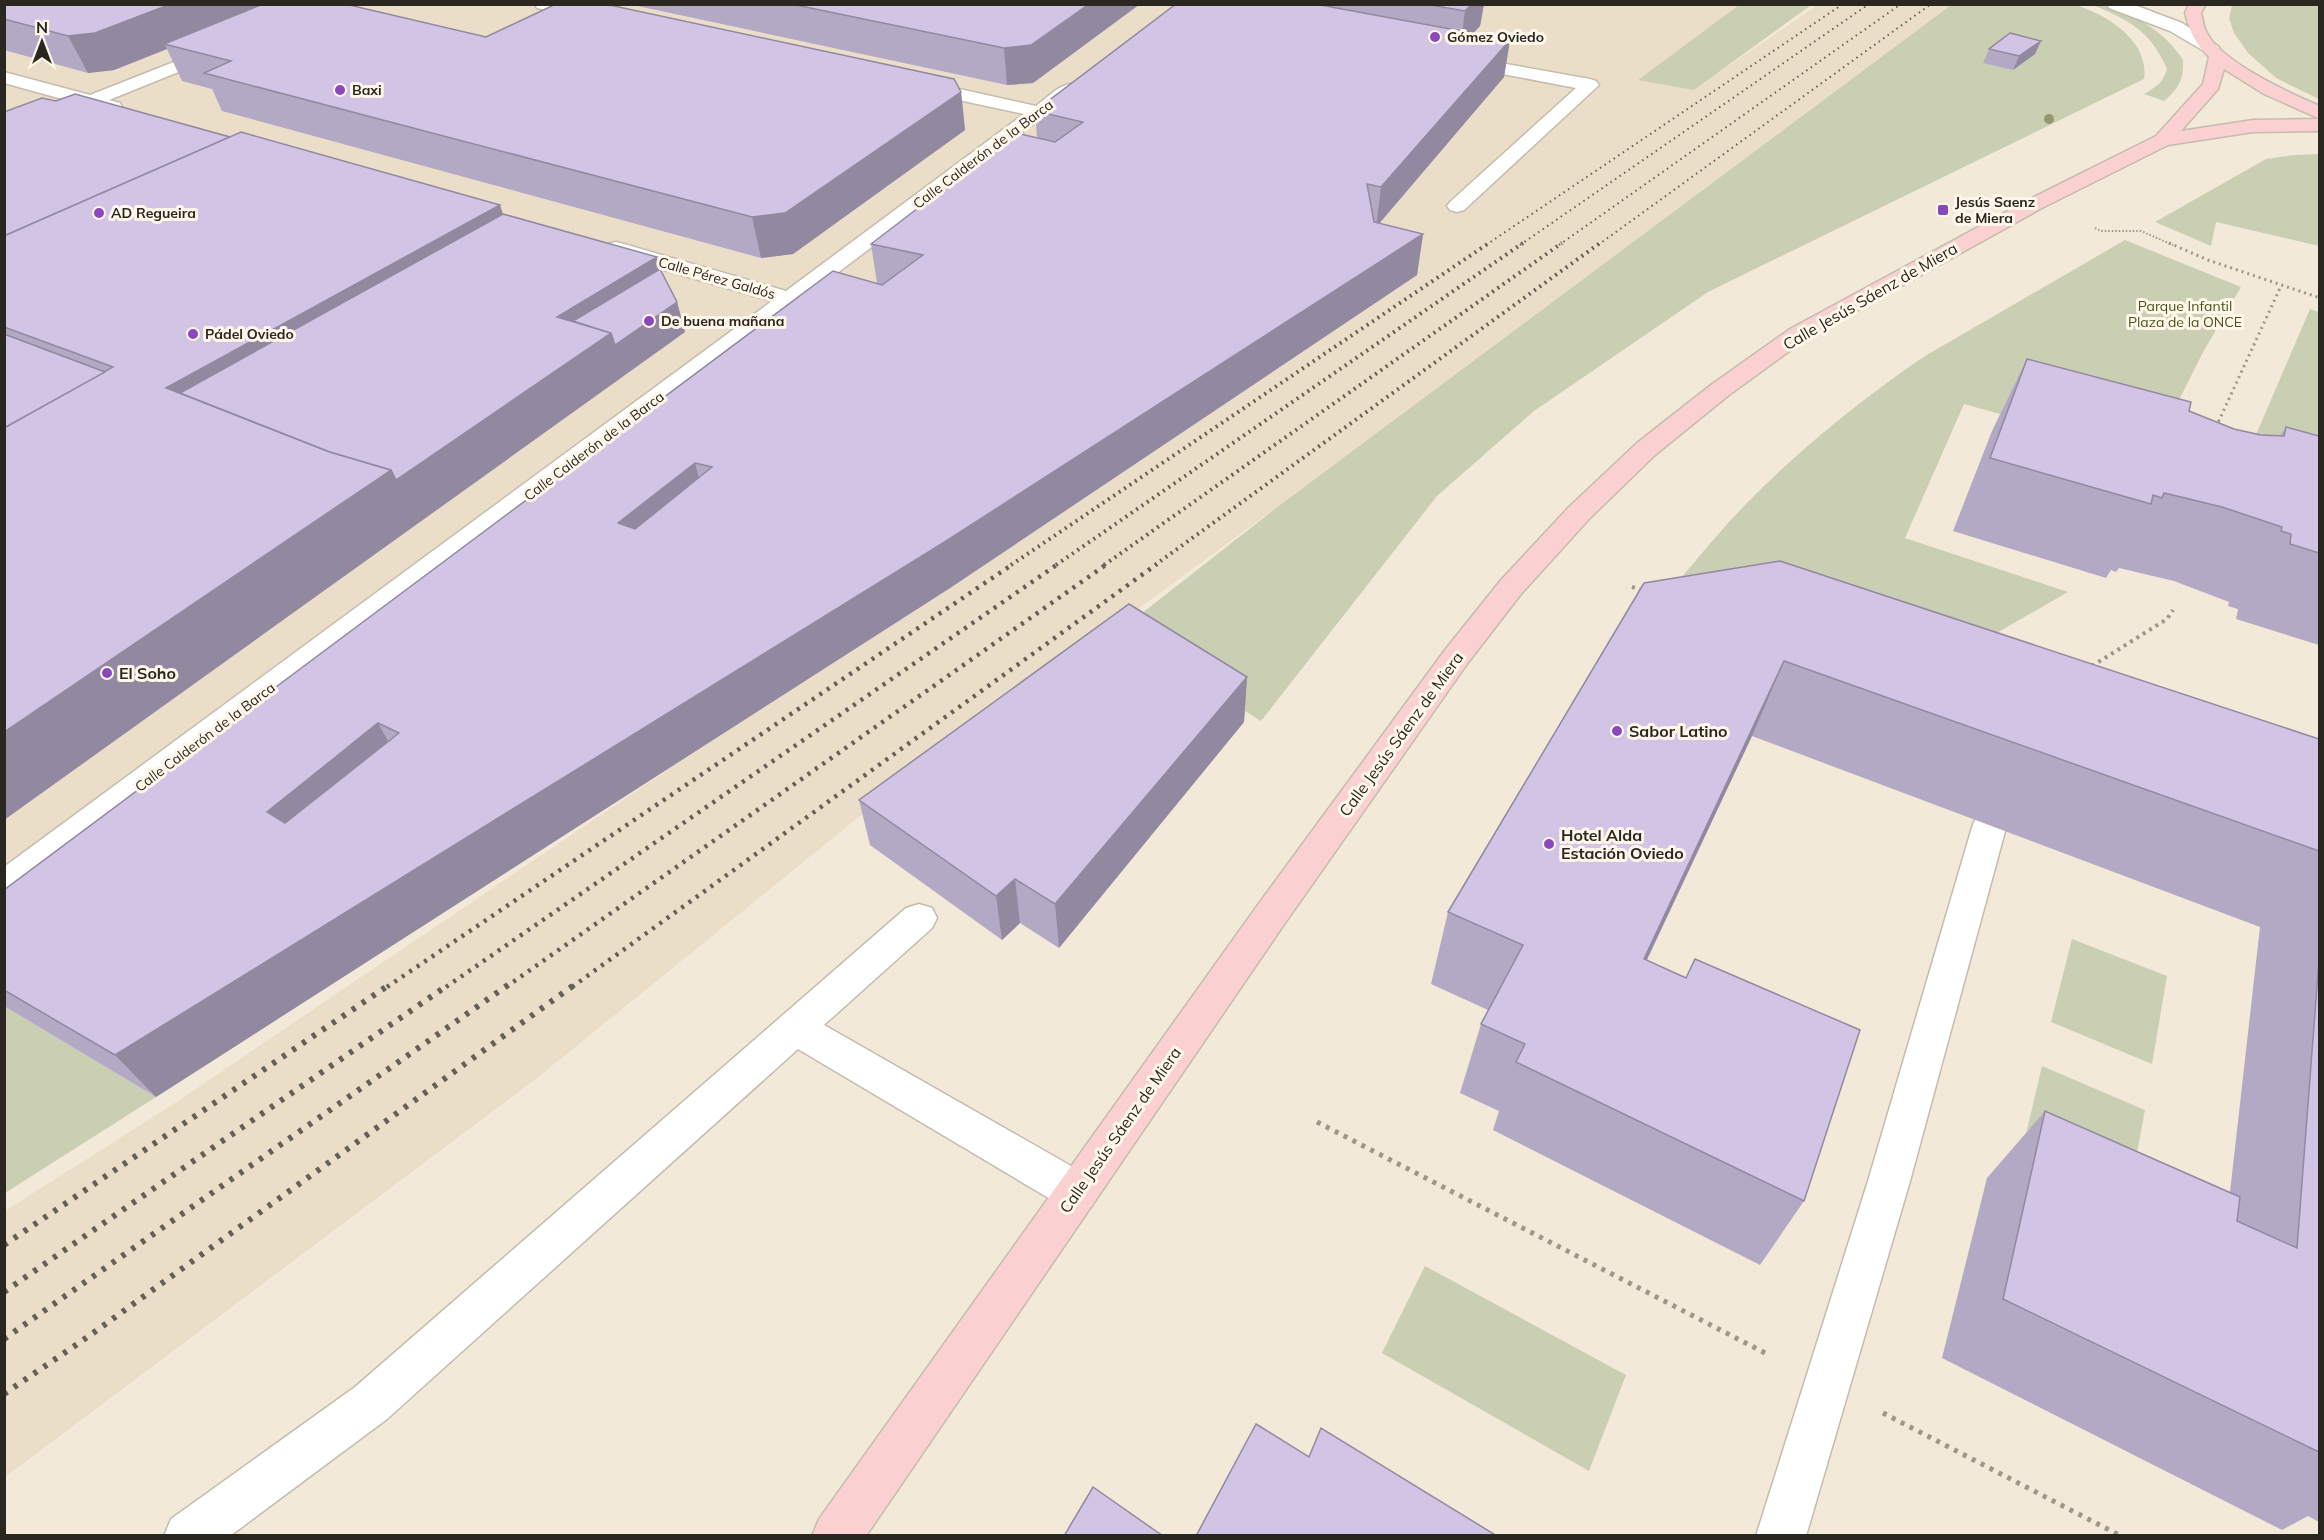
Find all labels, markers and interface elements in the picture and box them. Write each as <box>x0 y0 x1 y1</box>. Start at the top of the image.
north arrow <box>12 12 72 72</box>
text: N <box>36 17 48 37</box>
place label: Gómez Oviedo <box>1447 28 1544 46</box>
marker: Gómez Oviedo <box>1428 30 1442 44</box>
place label: Baxi <box>352 81 382 99</box>
marker: Baxi <box>333 83 347 97</box>
street label: Calle Calderón de la Barca <box>909 95 1057 213</box>
place label: Jesús Saenz de Miera <box>1955 193 2035 227</box>
marker: Jesús Saenz de Miera <box>1936 203 1950 217</box>
place label: AD Regueira <box>111 204 196 222</box>
marker: AD Regueira <box>92 206 106 220</box>
street label: Calle Jesús Sáenz de Miera <box>1779 238 1961 354</box>
street label: Calle Pérez Galdós <box>656 253 778 303</box>
park label: Parque Infantil Plaza de la ONCE <box>2128 297 2242 331</box>
place label: De buena mañana <box>661 312 784 330</box>
marker: De buena mañana <box>642 314 656 328</box>
place label: Pádel Oviedo <box>205 325 294 343</box>
marker: Pádel Oviedo <box>186 327 200 341</box>
street label: Calle Calderón de la Barca <box>520 387 668 505</box>
street label: Calle Jesús Sáenz de Miera <box>1335 648 1467 820</box>
place label: El Soho <box>119 663 176 683</box>
marker: El Soho <box>100 666 114 680</box>
street label: Calle Calderón de la Barca <box>131 678 279 796</box>
place label: Sabor Latino <box>1629 721 1728 741</box>
marker: Sabor Latino <box>1610 724 1624 738</box>
place label: Hotel Alda Estación Oviedo <box>1561 825 1684 863</box>
marker: Hotel Alda Estación Oviedo <box>1542 837 1556 851</box>
street label: Calle Jesús Sáenz de Miera <box>1055 1043 1185 1217</box>

